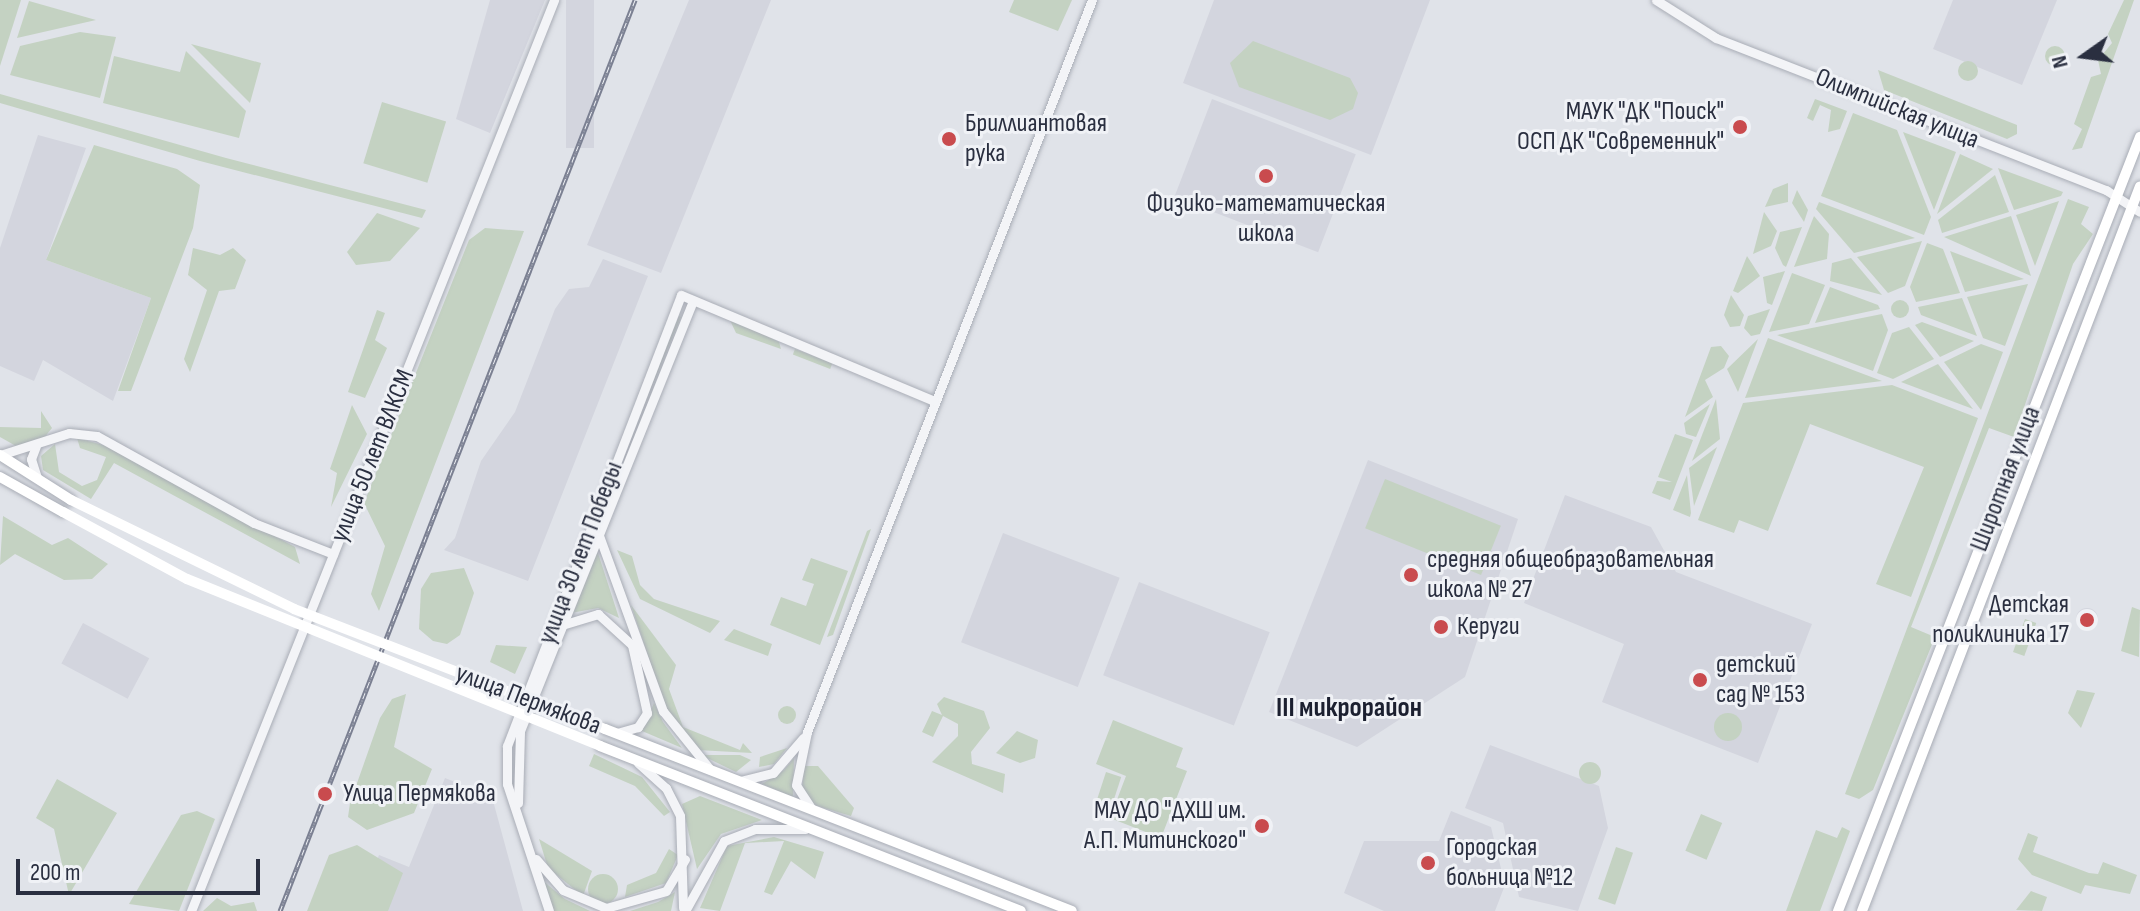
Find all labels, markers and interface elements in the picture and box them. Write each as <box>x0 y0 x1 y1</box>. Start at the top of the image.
north arrow <box>2044 16 2124 96</box>
text: N <box>2046 53 2075 71</box>
street label: Олимпийская улица <box>1811 62 1983 156</box>
place label: МАУК "ДК "Поиск" ОСП ДК "Современник" <box>1517 96 1724 158</box>
place label: Бриллиантовая рука <box>965 108 1107 170</box>
marker: МАУК "ДК "Поиск" ОСП ДК "Современник" <box>1731 118 1749 136</box>
marker: Бриллиантовая рука <box>940 130 958 148</box>
marker: Физико-математическая школа <box>1257 167 1275 185</box>
place label: Физико-математическая школа <box>1147 188 1385 250</box>
street label: улица 50 лет ВЛКСМ <box>324 365 422 547</box>
street label: Широтная улица <box>1964 402 2048 556</box>
street label: улица 30 лет Победы <box>532 457 630 649</box>
place label: средняя общеобразовательная школа № 27 <box>1427 544 1714 606</box>
marker: средняя общеобразовательная школа № 27 <box>1402 566 1420 584</box>
place label: Детская поликлиника 17 <box>1932 589 2069 650</box>
marker: Детская поликлиника 17 <box>2076 609 2098 631</box>
place label: Керуги <box>1457 611 1520 643</box>
marker: Керуги <box>1432 618 1450 636</box>
place label: детский сад № 153 <box>1716 649 1805 710</box>
street label: улица Пермякова <box>451 658 605 742</box>
marker: детский сад № 153 <box>1691 671 1709 689</box>
district label: III микрорайон <box>1276 691 1422 725</box>
place label: Улица Пермякова <box>343 778 496 810</box>
marker: Улица Пермякова <box>314 783 336 805</box>
place label: МАУ ДО "ДХШ им. А.П. Митинского" <box>1084 795 1246 856</box>
marker: МАУ ДО "ДХШ им. А.П. Митинского" <box>1253 817 1271 835</box>
place label: Городская больница №12 <box>1446 832 1573 894</box>
scale bar <box>20 843 264 893</box>
marker: Городская больница №12 <box>1417 852 1439 874</box>
text: 200 m <box>30 858 81 887</box>

